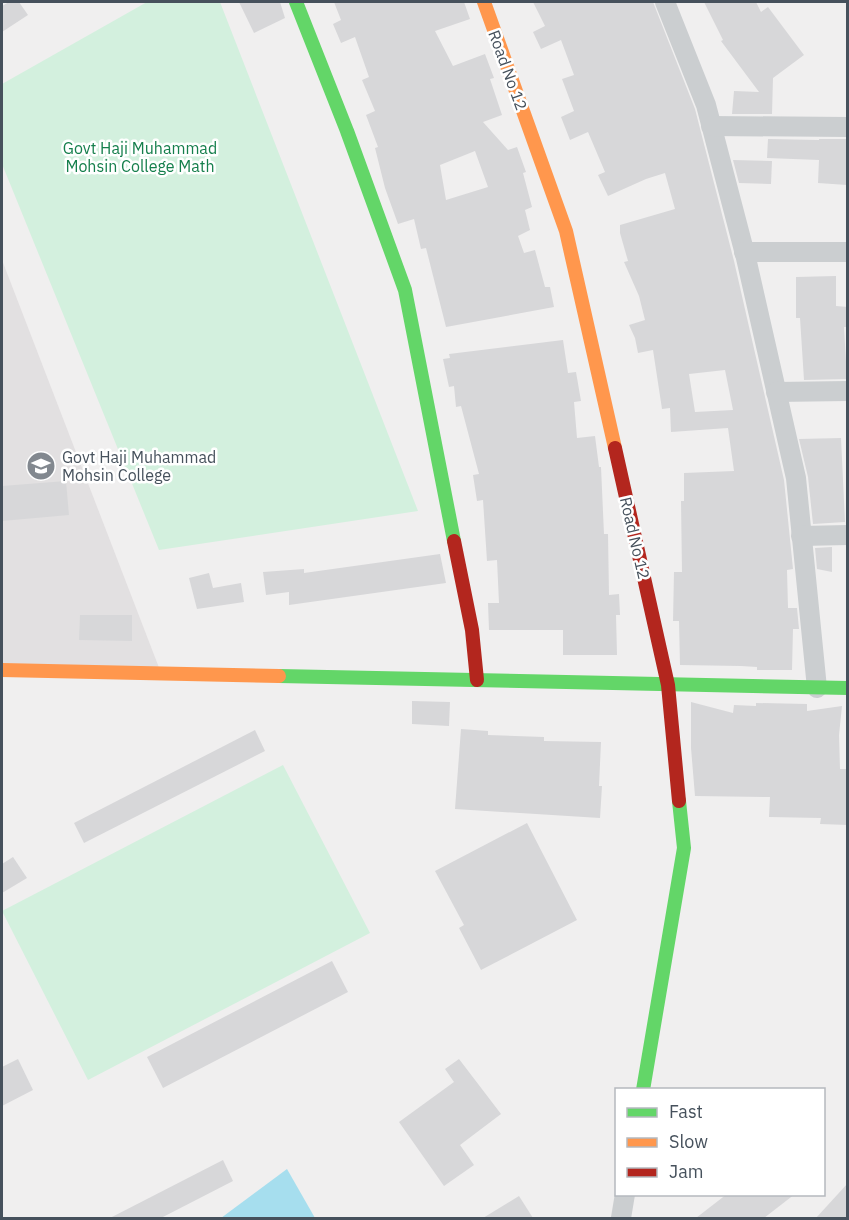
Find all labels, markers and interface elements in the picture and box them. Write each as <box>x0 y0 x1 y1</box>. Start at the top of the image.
street label: Road No 12 <box>484 27 532 113</box>
park label: Govt Haji Muhammad Mohsin College Math <box>63 138 217 176</box>
place label: Govt Haji Muhammad Mohsin College <box>62 447 216 485</box>
school or university icon: Govt Haji Muhammad Mohsin College <box>25 450 57 482</box>
street label: Road No 12 <box>616 495 654 581</box>
legend <box>615 1088 825 1196</box>
text: Fast <box>669 1100 703 1123</box>
text: Slow <box>669 1130 708 1153</box>
text: Jam <box>669 1160 704 1183</box>

